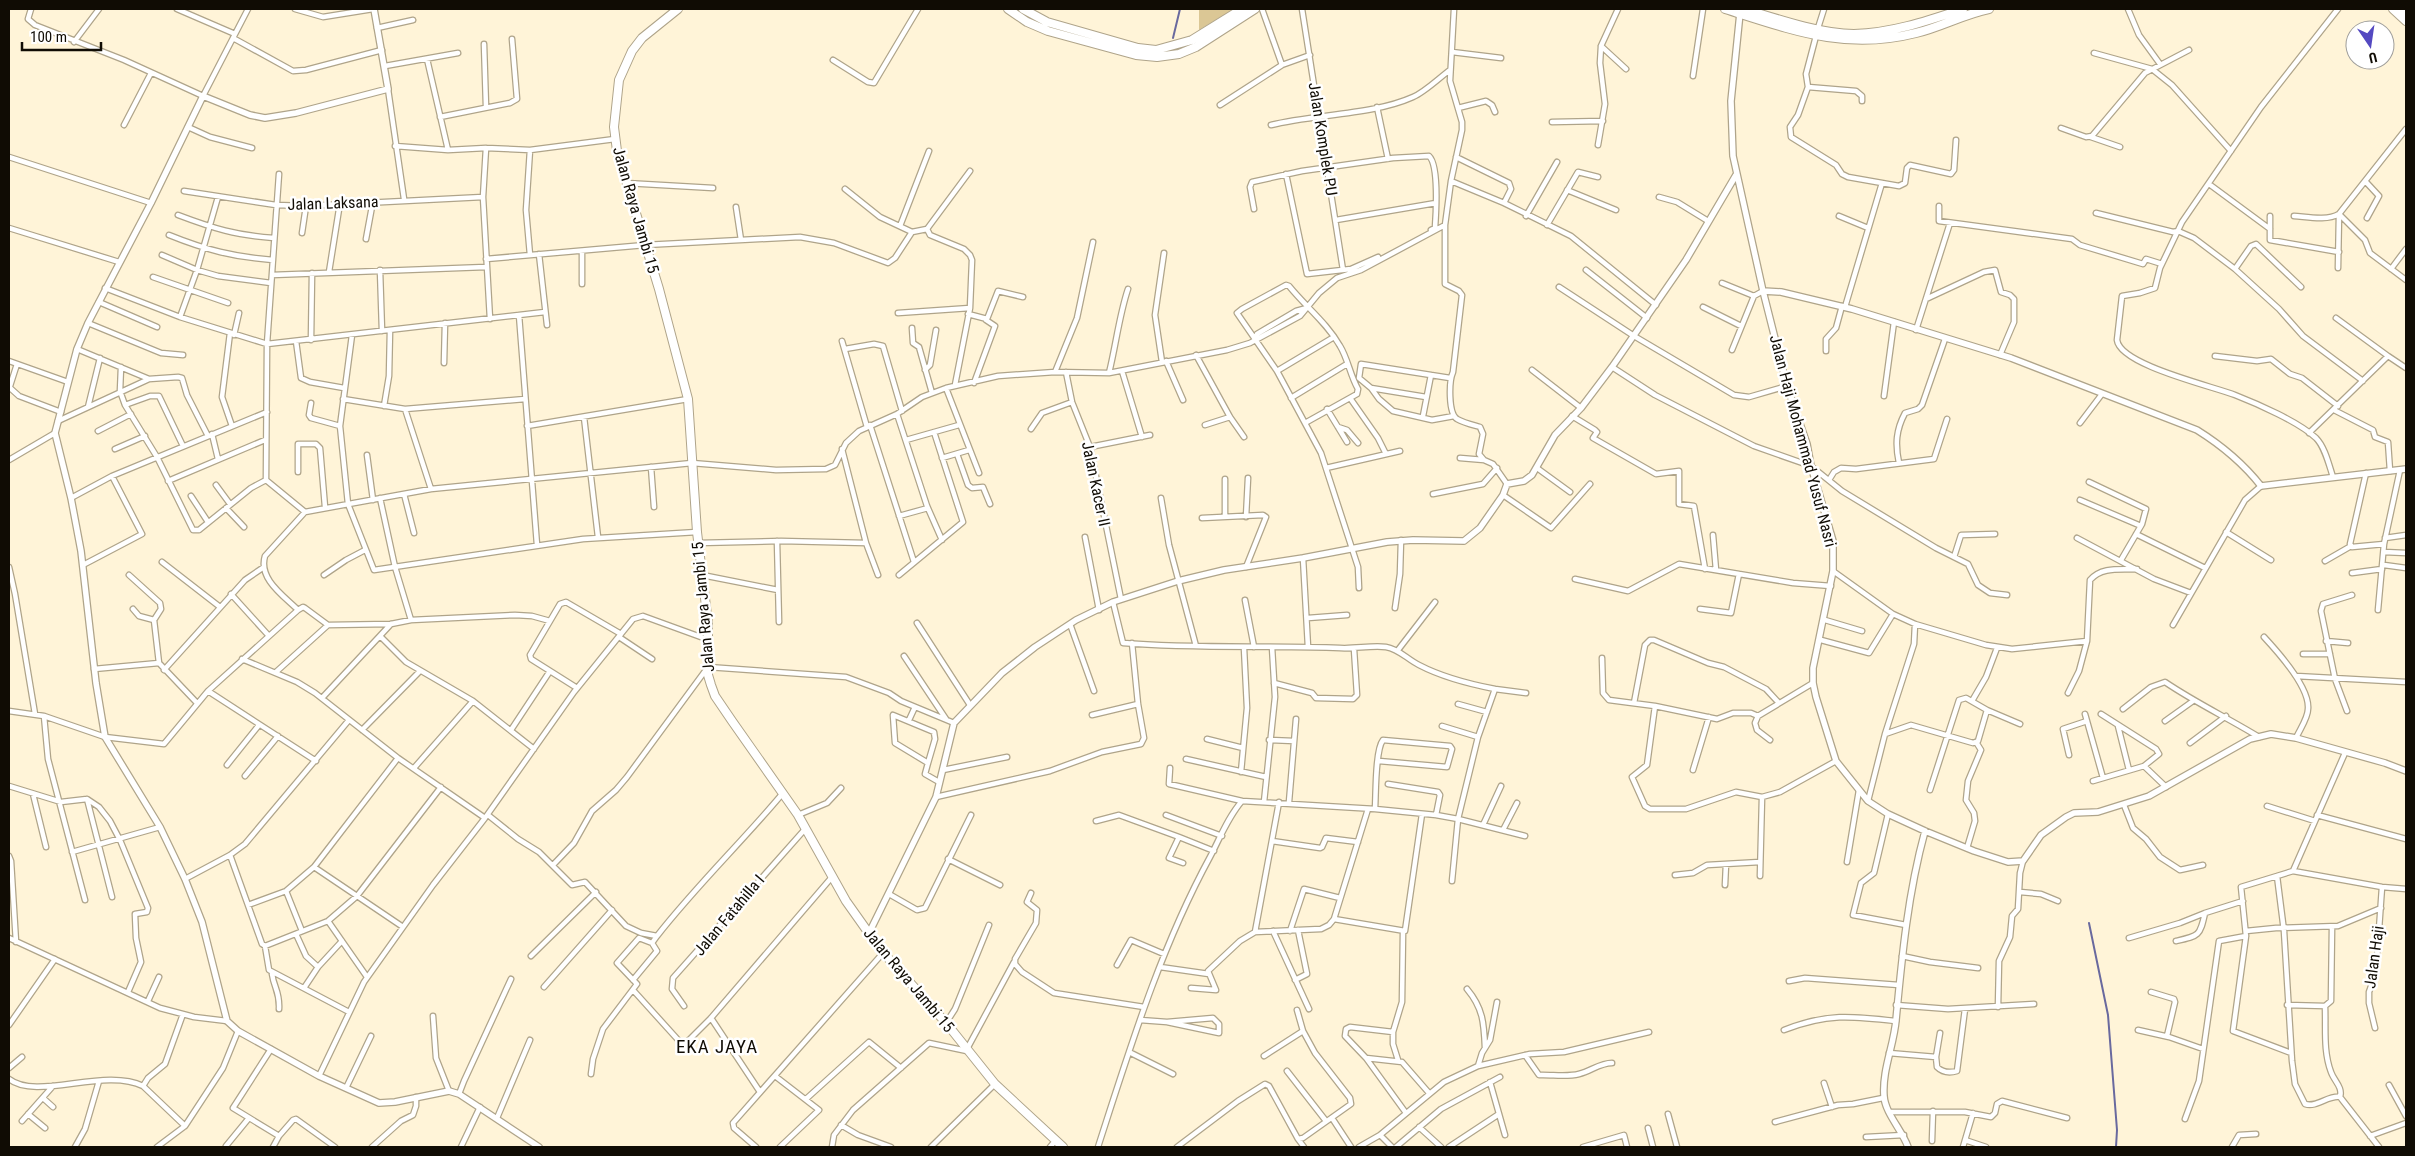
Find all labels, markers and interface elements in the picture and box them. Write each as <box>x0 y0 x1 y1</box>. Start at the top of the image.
scale bar <box>22 20 101 52</box>
north arrow <box>2345 20 2395 70</box>
text: 100 m <box>30 28 67 46</box>
text: U <box>2367 49 2379 66</box>
street label: Jalan Komplek PU <box>1305 81 1341 197</box>
street label: Jalan Raya Jambi 15 <box>609 145 663 275</box>
street label: Jalan Laksana <box>287 192 379 214</box>
street label: Jalan Haji Mohammad Yusuf Nasri <box>1766 333 1840 549</box>
street label: Jalan Kacer II <box>1078 440 1114 528</box>
street label: Jalan Raya Jambi 15 <box>688 541 718 673</box>
street label: Jalan Fatahilla I <box>690 871 768 959</box>
street label: Jalan Raya Jambi 15 <box>860 924 958 1036</box>
street label: Jalan Haji <box>2360 924 2388 990</box>
district label: EKA JAYA <box>676 1035 758 1058</box>

